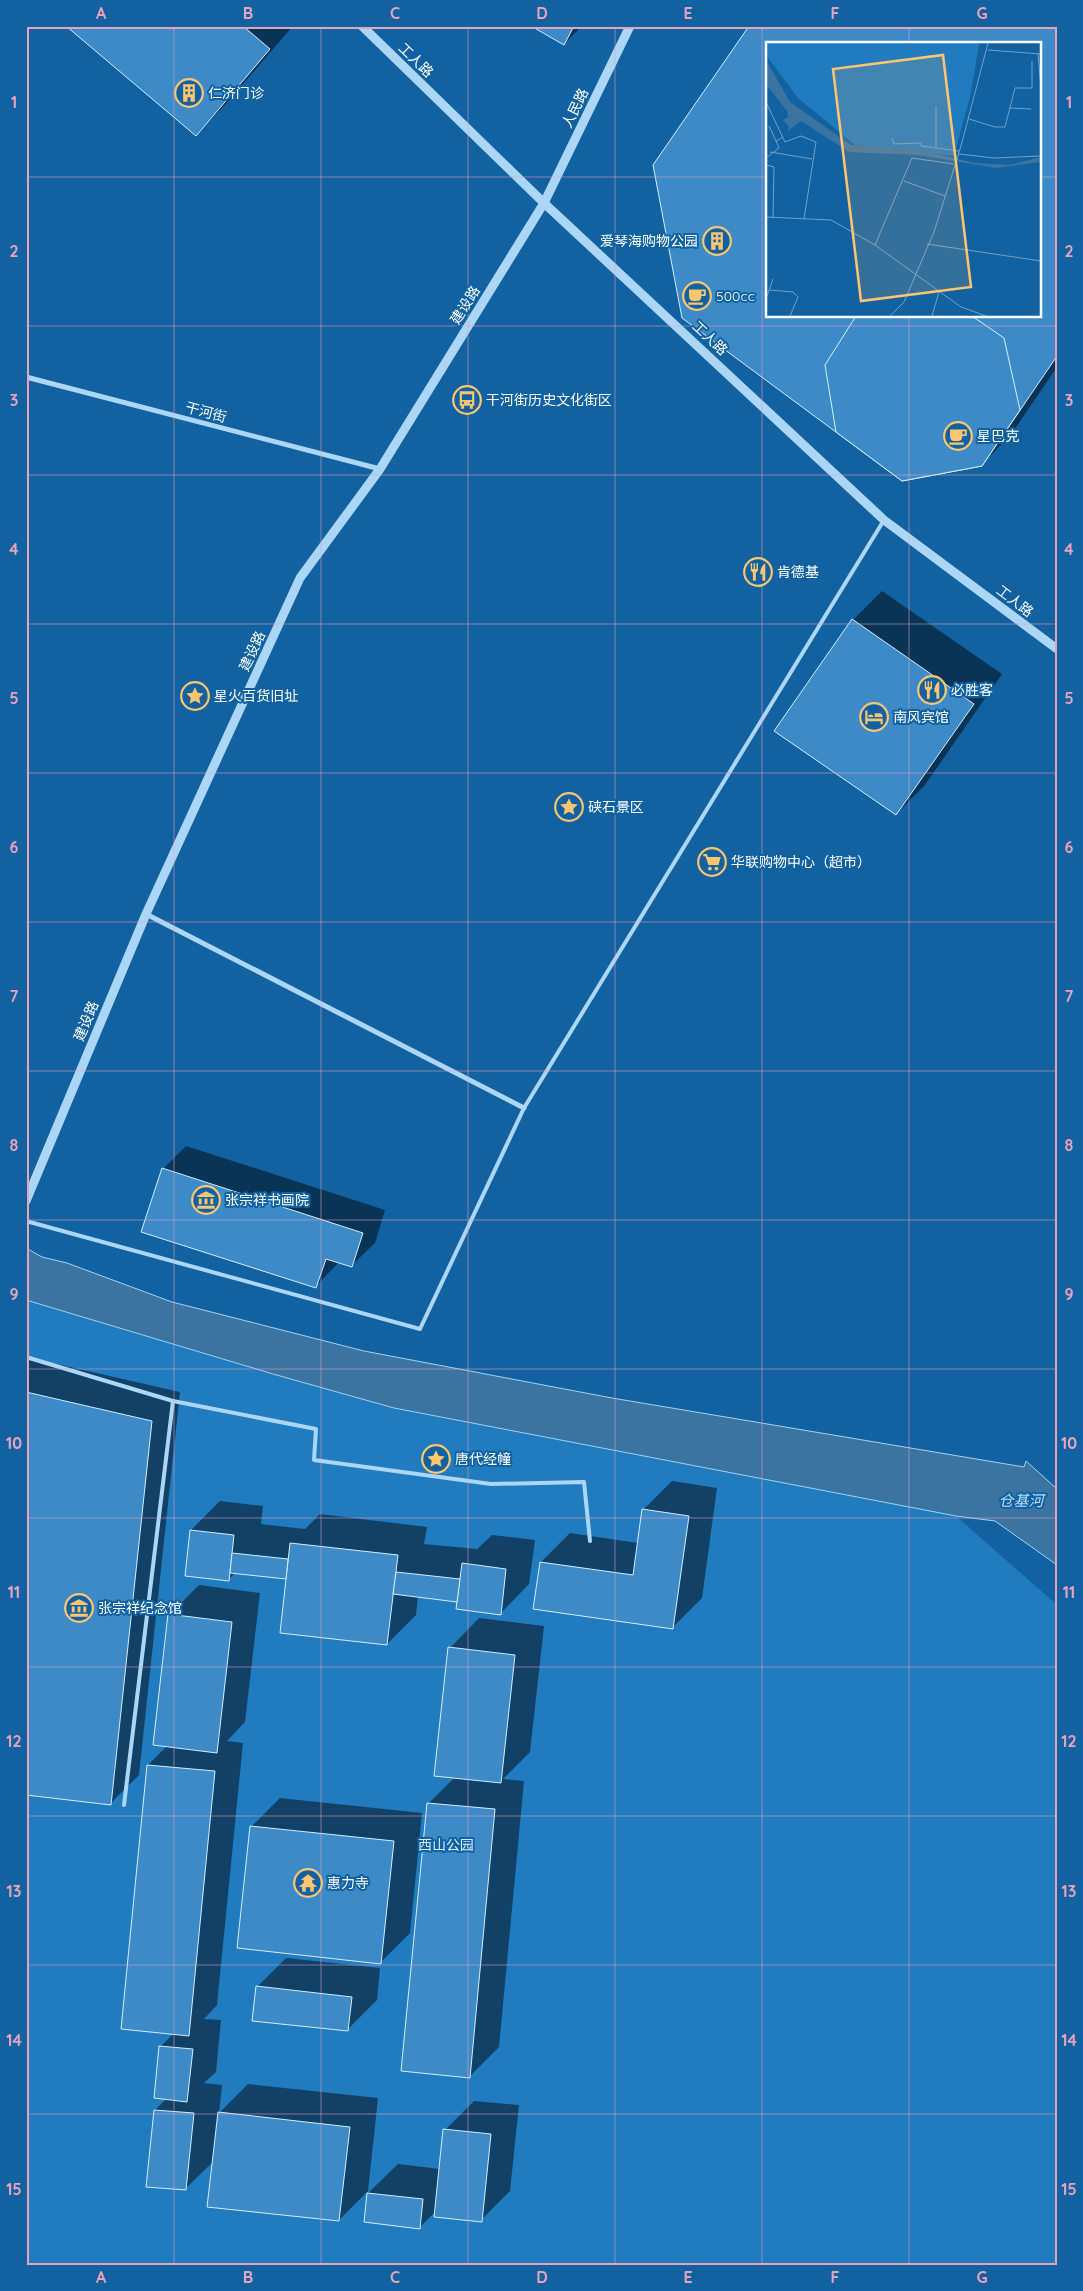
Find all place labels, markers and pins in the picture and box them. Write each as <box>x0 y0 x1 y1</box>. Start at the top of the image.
building icon: 仁济门诊 <box>174 78 204 108</box>
place label: 仁济门诊 <box>208 84 264 102</box>
building icon: 爱琴海购物公园 <box>702 226 732 256</box>
place label: 爱琴海购物公园 <box>600 232 698 250</box>
cafe icon: 500cc <box>682 281 712 311</box>
place label: 500cc <box>716 287 755 305</box>
bus stop icon: 干河街历史文化街区 <box>452 385 482 415</box>
place label: 干河街历史文化街区 <box>486 391 612 409</box>
cafe icon: 星巴克 <box>943 421 973 451</box>
place label: 星巴克 <box>977 427 1019 445</box>
restaurant icon: 肯德基 <box>743 557 773 587</box>
place label: 肯德基 <box>777 563 819 581</box>
restaurant icon: 必胜客 <box>917 675 947 705</box>
place icon: 星火百货旧址 <box>180 681 210 711</box>
place label: 必胜客 <box>951 681 993 699</box>
place label: 星火百货旧址 <box>214 687 298 705</box>
hotel icon: 南风宾馆 <box>859 702 889 732</box>
place label: 南风宾馆 <box>893 708 949 726</box>
place icon: 硖石景区 <box>554 792 584 822</box>
place label: 硖石景区 <box>588 798 644 816</box>
supermarket icon: 华联购物中心（超市） <box>697 847 727 877</box>
place label: 华联购物中心（超市） <box>731 853 871 871</box>
museum icon: 张宗祥书画院 <box>191 1185 221 1215</box>
place label: 张宗祥书画院 <box>225 1191 309 1209</box>
place icon: 唐代经幢 <box>421 1444 451 1474</box>
place label: 唐代经幢 <box>455 1450 511 1468</box>
museum icon: 张宗祥纪念馆 <box>64 1593 94 1623</box>
place label: 张宗祥纪念馆 <box>98 1599 182 1617</box>
temple icon: 惠力寺 <box>293 1868 323 1898</box>
place label: 惠力寺 <box>327 1874 369 1892</box>

